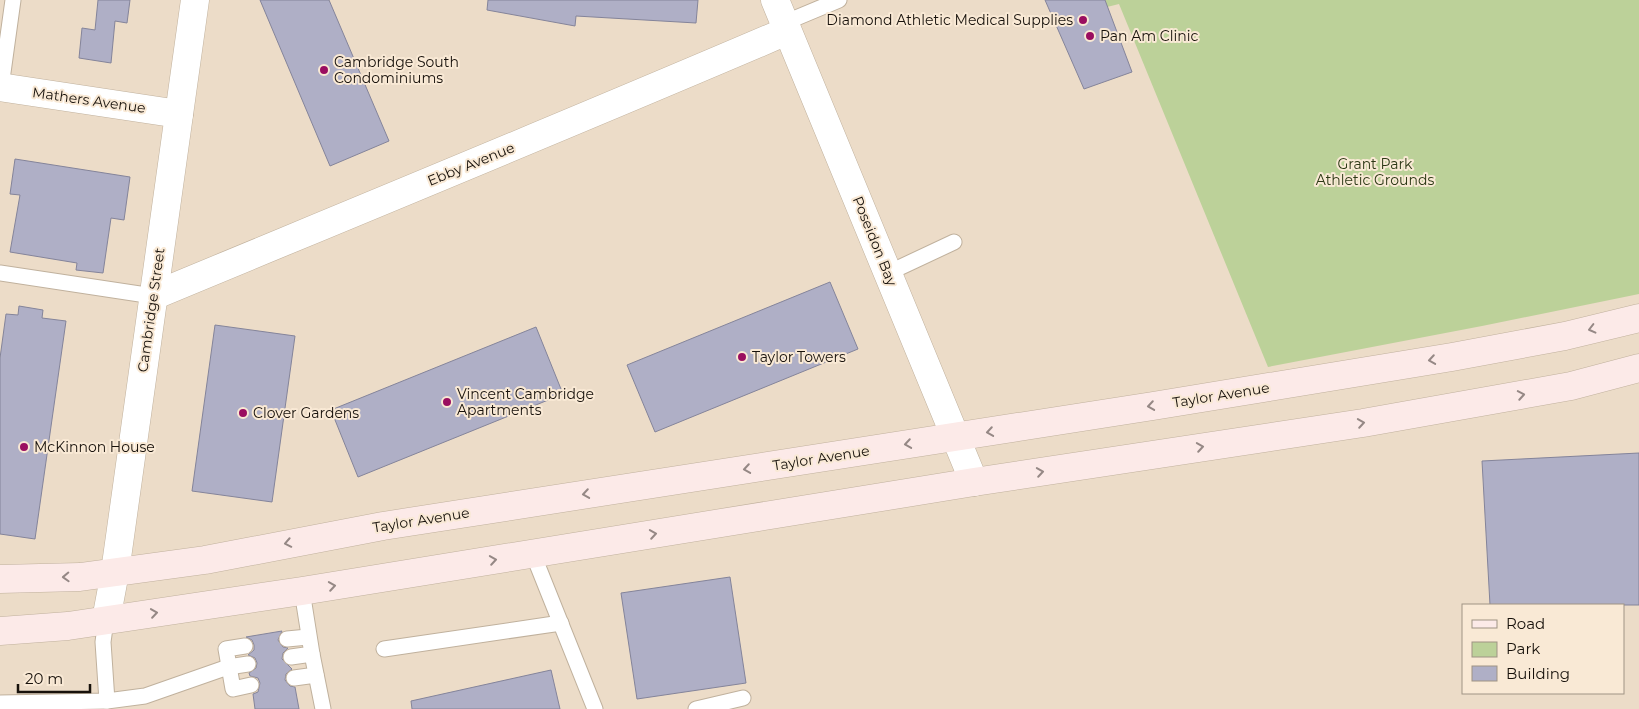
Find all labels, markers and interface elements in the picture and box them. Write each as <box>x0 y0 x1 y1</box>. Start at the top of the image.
place label: Diamond Athletic Medical Supplies <box>826 11 1073 29</box>
marker: Diamond Athletic Medical Supplies <box>1077 14 1089 26</box>
place label: Pan Am Clinic <box>1100 27 1198 45</box>
marker: Pan Am Clinic <box>1084 30 1096 42</box>
place label: Cambridge South Condominiums <box>334 53 459 87</box>
marker: Cambridge South Condominiums <box>318 64 330 76</box>
street label: Mathers Avenue <box>31 83 147 117</box>
street label: Ebby Avenue <box>425 138 517 190</box>
park label: Grant Park Athletic Grounds <box>1316 155 1434 189</box>
street label: Poseidon Bay <box>849 193 901 289</box>
street label: Cambridge Street <box>133 246 169 373</box>
one-way arrow <box>1588 324 1596 334</box>
place label: Taylor Towers <box>752 348 846 366</box>
marker: Taylor Towers <box>736 351 748 363</box>
one-way arrow <box>1428 354 1437 364</box>
street label: Taylor Avenue <box>1171 378 1271 412</box>
place label: Vincent Cambridge Apartments <box>457 385 594 419</box>
one-way arrow <box>1517 391 1525 401</box>
marker: Vincent Cambridge Apartments <box>441 396 453 408</box>
one-way arrow <box>1147 401 1155 411</box>
place label: Clover Gardens <box>253 404 359 422</box>
marker: Clover Gardens <box>237 407 249 419</box>
one-way arrow <box>1357 418 1365 428</box>
one-way arrow <box>986 426 995 436</box>
place label: McKinnon House <box>34 438 155 456</box>
one-way arrow <box>903 438 911 449</box>
marker: McKinnon House <box>18 441 30 453</box>
street label: Taylor Avenue <box>771 441 871 475</box>
one-way arrow <box>1196 443 1205 453</box>
one-way arrow <box>743 463 751 474</box>
one-way arrow <box>1035 467 1044 477</box>
one-way arrow <box>582 488 590 499</box>
street label: Taylor Avenue <box>371 503 471 537</box>
one-way arrow <box>650 529 658 540</box>
one-way arrow <box>284 538 292 548</box>
one-way arrow <box>489 556 497 566</box>
one-way arrow <box>62 572 70 582</box>
one-way arrow <box>328 582 337 592</box>
legend <box>1462 604 1624 694</box>
one-way arrow <box>151 608 159 619</box>
text: Road <box>1506 614 1545 633</box>
text: Park <box>1506 639 1540 658</box>
scale bar <box>18 662 90 694</box>
text: Building <box>1506 664 1570 683</box>
text: 20 m <box>25 669 63 688</box>

